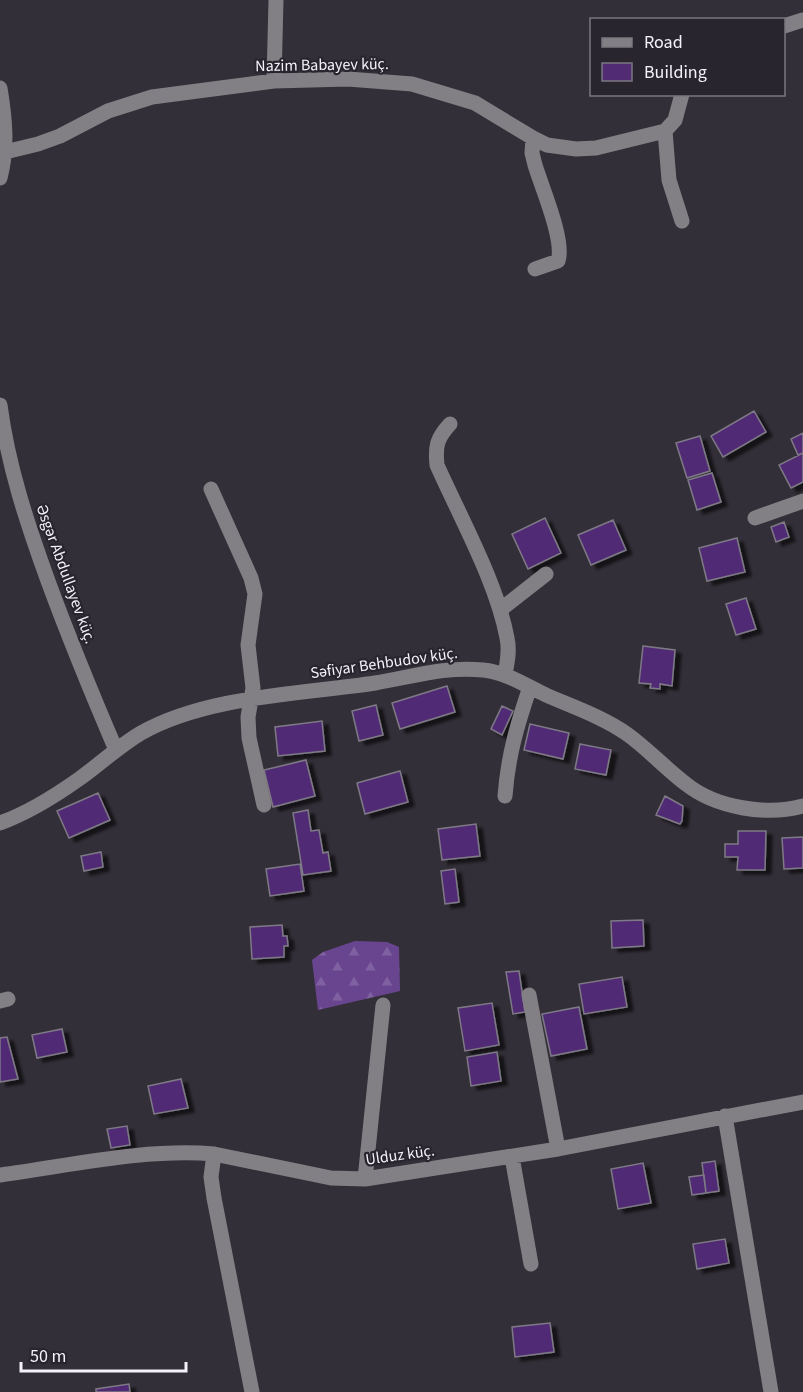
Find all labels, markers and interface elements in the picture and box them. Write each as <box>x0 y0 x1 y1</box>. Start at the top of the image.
legend <box>590 18 785 96</box>
text: Road <box>644 30 683 55</box>
street label: Nazim Babayev küç. <box>255 53 389 77</box>
text: Building <box>644 60 707 85</box>
street label: Əsgər Abdullayev küç. <box>31 501 101 647</box>
street label: Səfiyar Behbudov küç. <box>309 642 459 684</box>
street label: Ulduz küç. <box>364 1139 436 1171</box>
scale bar <box>21 1335 186 1373</box>
text: 50 m <box>30 1344 66 1369</box>

